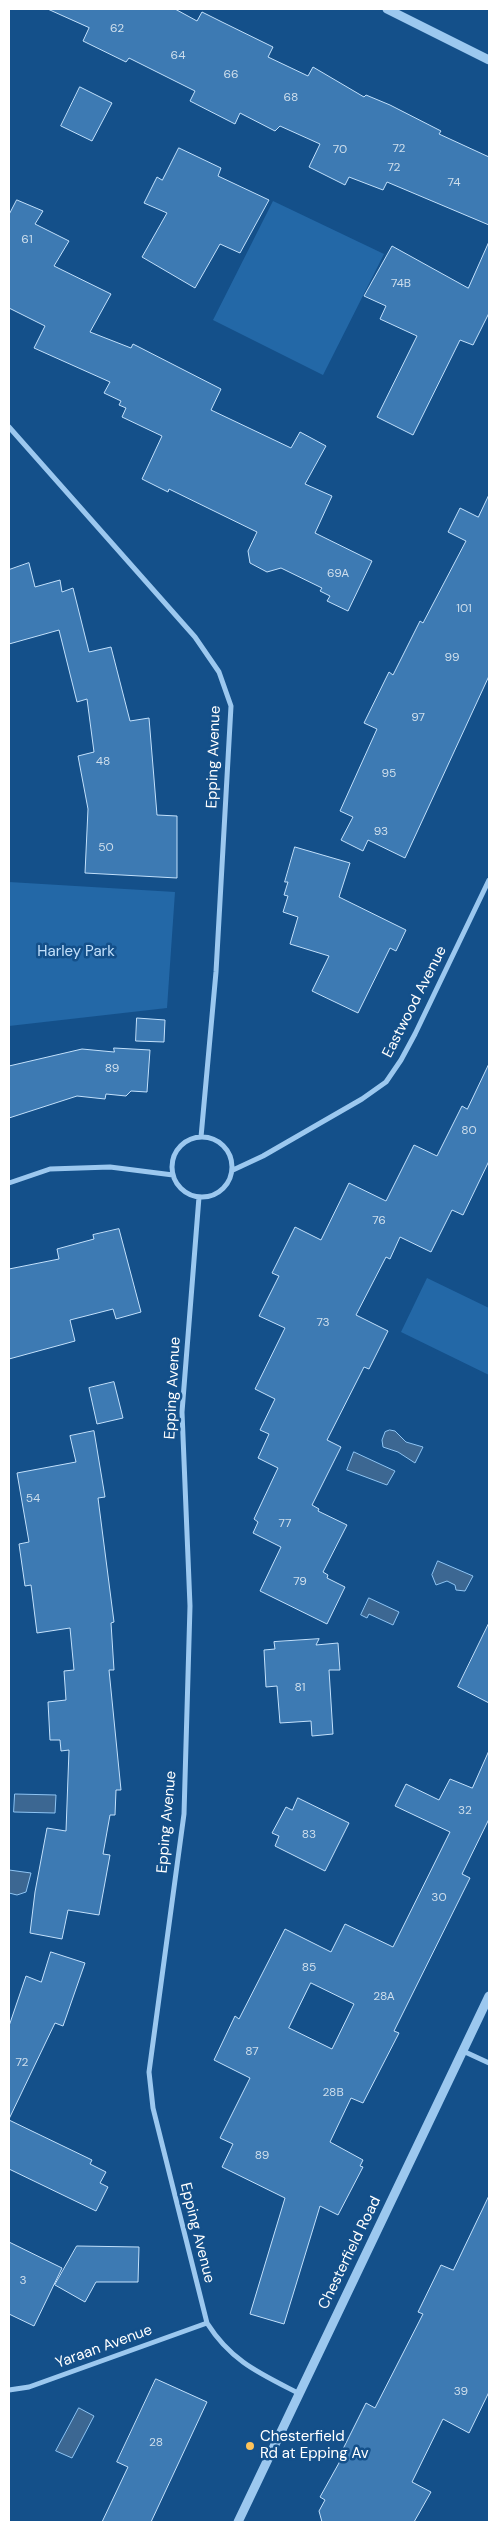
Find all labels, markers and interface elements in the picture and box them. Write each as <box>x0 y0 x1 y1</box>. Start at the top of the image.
house number: 62 <box>110 22 124 36</box>
house number: 64 <box>171 49 185 63</box>
house number: 66 <box>223 68 239 82</box>
house number: 68 <box>284 91 298 105</box>
house number: 72 <box>392 142 406 156</box>
house number: 70 <box>333 143 347 157</box>
house number: 72 <box>387 161 401 175</box>
house number: 74 <box>448 176 460 190</box>
house number: 61 <box>21 233 33 247</box>
house number: 74B <box>391 277 411 291</box>
house number: 69A <box>327 567 349 581</box>
house number: 101 <box>456 602 472 616</box>
house number: 99 <box>444 651 460 665</box>
street label: Epping Avenue <box>203 705 225 809</box>
house number: 97 <box>411 711 425 725</box>
house number: 48 <box>96 755 110 769</box>
house number: 95 <box>382 767 396 781</box>
house number: 93 <box>374 825 388 839</box>
house number: 50 <box>98 841 114 855</box>
park label: Harley Park <box>37 943 115 961</box>
street label: Eastwood Avenue <box>379 943 451 1061</box>
house number: 89 <box>105 1062 119 1076</box>
house number: 80 <box>461 1124 477 1138</box>
house number: 76 <box>372 1214 386 1228</box>
house number: 73 <box>316 1316 330 1330</box>
street label: Epping Avenue <box>161 1336 185 1440</box>
house number: 54 <box>26 1492 40 1506</box>
house number: 77 <box>279 1517 291 1531</box>
house number: 79 <box>293 1575 307 1589</box>
house number: 81 <box>295 1681 305 1695</box>
street label: Epping Avenue <box>154 1770 180 1874</box>
house number: 32 <box>458 1804 472 1818</box>
house number: 83 <box>302 1828 316 1842</box>
house number: 30 <box>431 1891 447 1905</box>
house number: 85 <box>302 1961 316 1975</box>
house number: 28A <box>373 1990 395 2004</box>
house number: 87 <box>245 2045 259 2059</box>
house number: 72 <box>15 2056 29 2070</box>
house number: 28B <box>322 2086 344 2100</box>
house number: 89 <box>255 2149 269 2163</box>
street label: Epping Avenue <box>176 2181 218 2285</box>
street label: Chesterfield Road <box>315 2194 385 2312</box>
house number: 3 <box>19 2274 27 2288</box>
street label: Yaraan Avenue <box>53 2321 155 2373</box>
house number: 39 <box>454 2385 468 2399</box>
place label: Chesterfield Rd at Epping Av <box>260 2428 369 2463</box>
house number: 28 <box>149 2436 163 2450</box>
marker: Chesterfield Rd at Epping Av <box>244 2440 256 2452</box>

